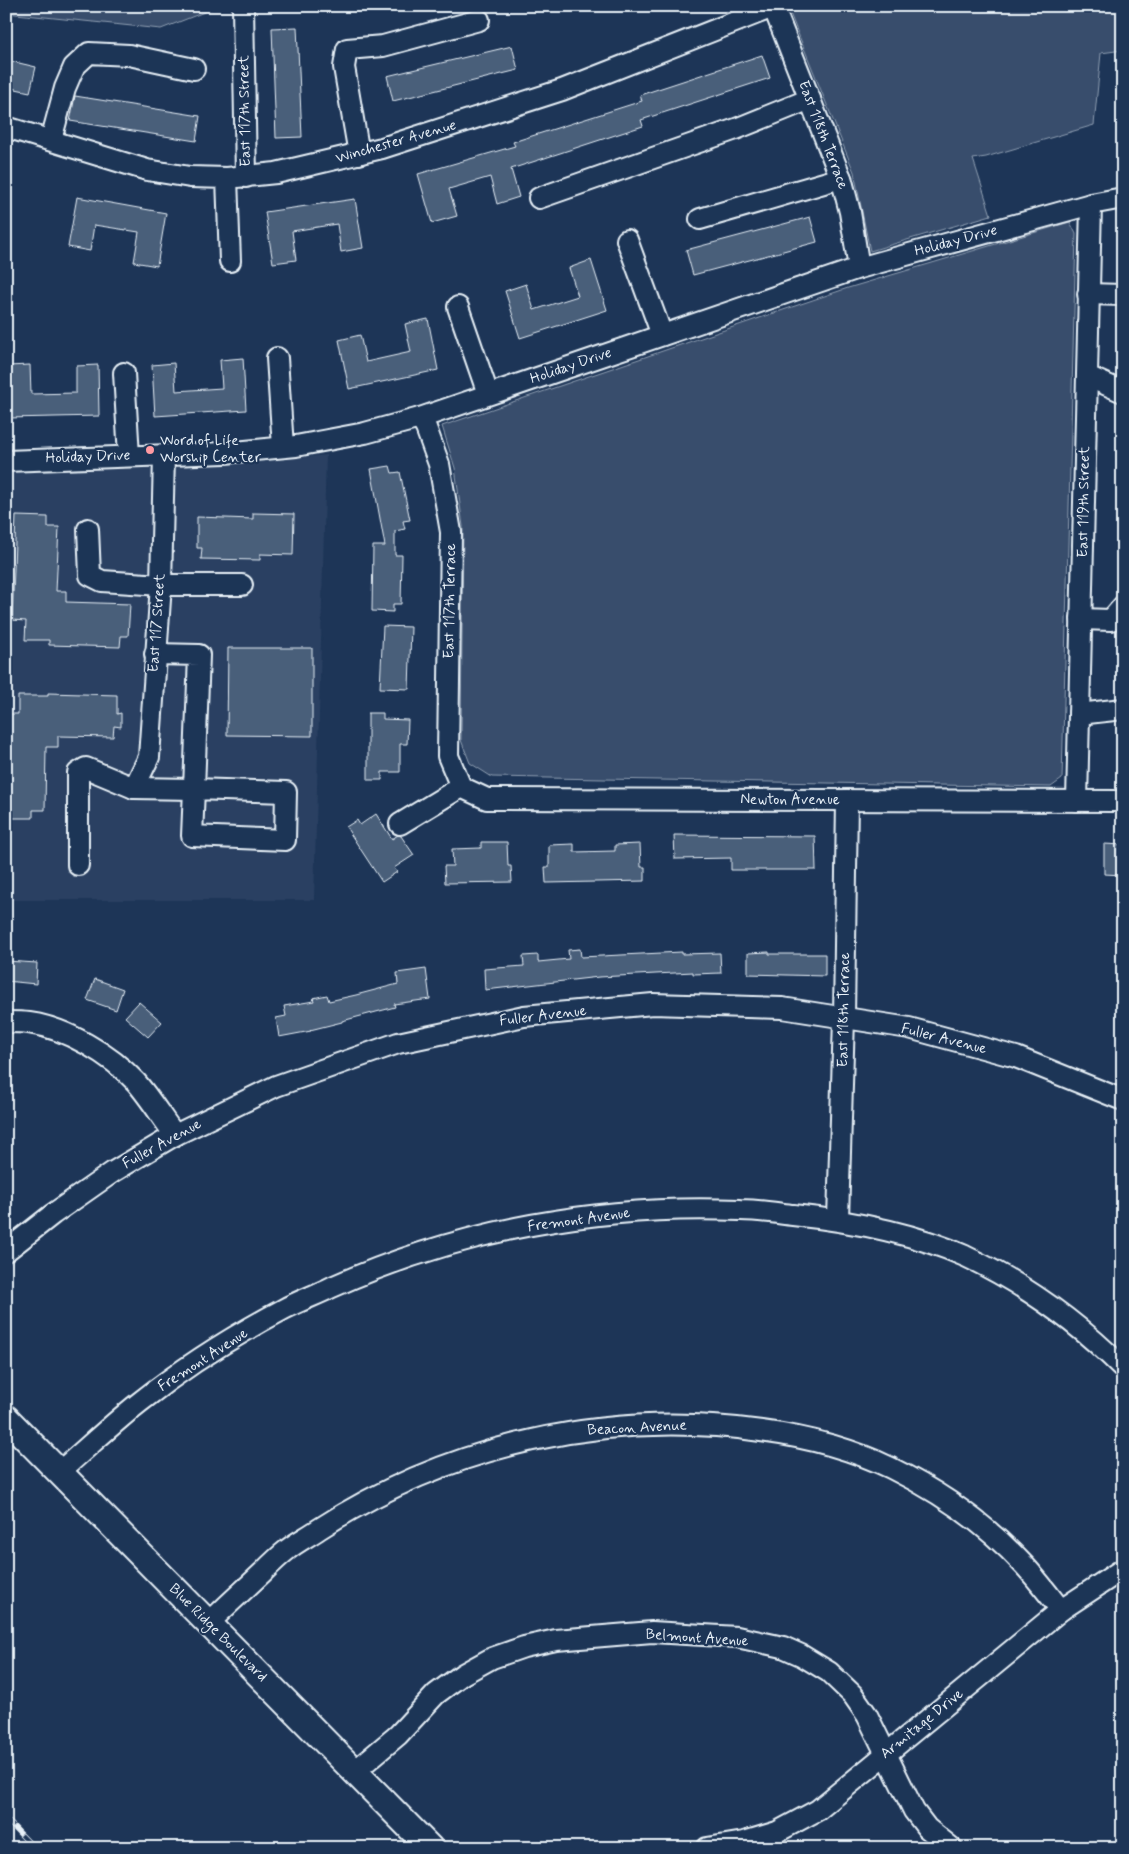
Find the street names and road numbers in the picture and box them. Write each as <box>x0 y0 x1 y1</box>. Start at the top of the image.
street label: East 117th Street <box>234 55 256 167</box>
street label: East 118th Terrace <box>793 78 853 192</box>
street label: Winchester Avenue <box>333 115 459 169</box>
street label: Holiday Drive <box>912 220 1000 262</box>
street label: Holiday Drive <box>528 343 615 389</box>
street label: Holiday Drive <box>45 446 131 468</box>
street label: East 119th Street <box>1073 446 1095 558</box>
street label: East 117th Terrace <box>439 543 461 659</box>
street label: East 117 Street <box>144 573 170 673</box>
street label: Newton Avenue <box>740 790 840 810</box>
street label: East 118th Terrace <box>833 952 855 1068</box>
street label: Fuller Avenue <box>498 1001 588 1031</box>
street label: Fuller Avenue <box>899 1019 989 1059</box>
street label: Fuller Avenue <box>119 1114 205 1174</box>
street label: Fremont Avenue <box>526 1203 632 1237</box>
street label: Fremont Avenue <box>154 1323 252 1397</box>
street label: Beacon Avenue <box>587 1415 687 1441</box>
street label: Blue Ridge Boulevard <box>164 1579 272 1687</box>
street label: Belmont Avenue <box>645 1624 749 1652</box>
street label: Armitage Drive <box>876 1684 968 1764</box>

